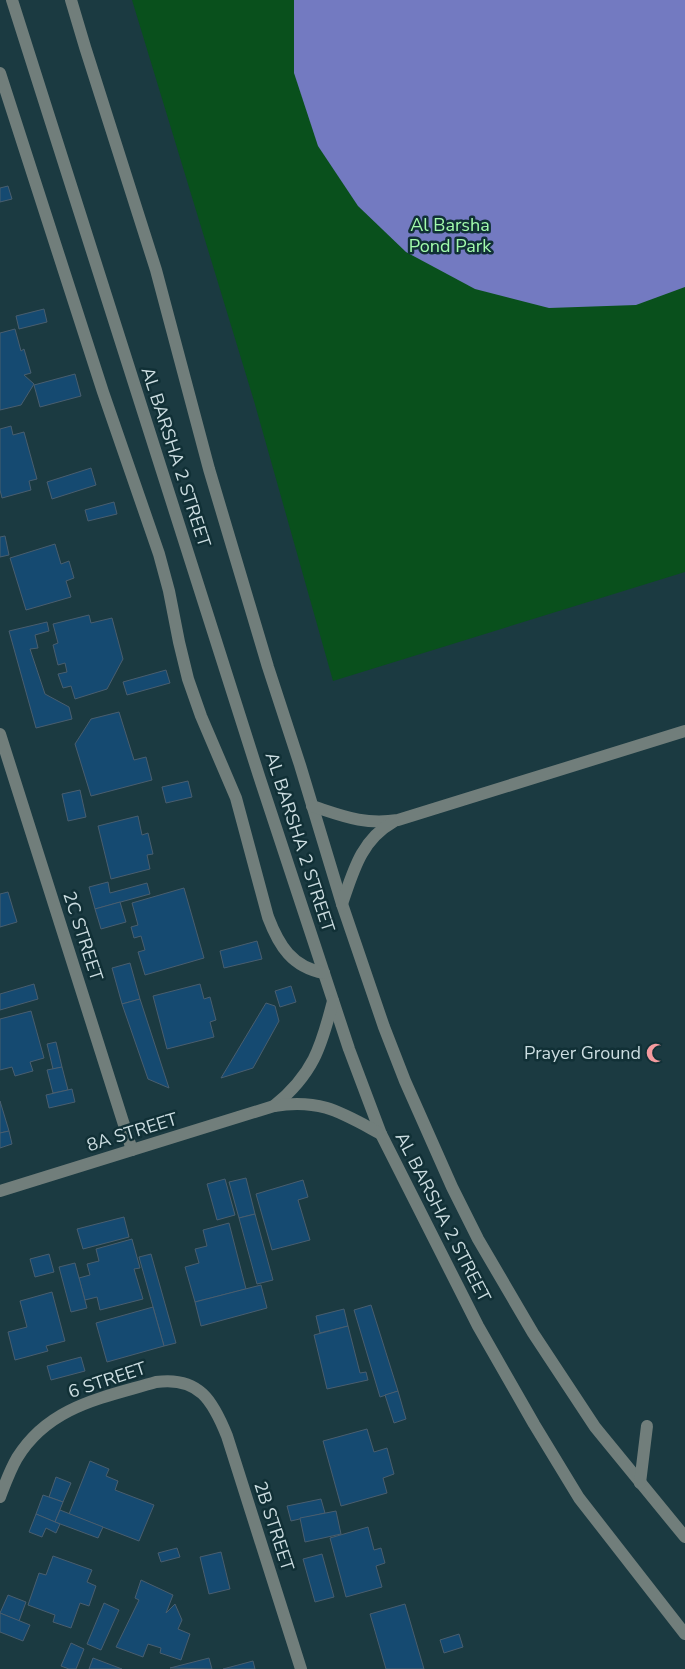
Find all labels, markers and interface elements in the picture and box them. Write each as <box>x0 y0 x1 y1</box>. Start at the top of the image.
park label: Al Barsha Pond Park <box>409 213 492 258</box>
street label: AL BARSHA 2 STREET <box>136 364 216 550</box>
street label: AL BARSHA 2 STREET <box>260 749 340 935</box>
street label: 2C STREET <box>57 888 109 984</box>
place label: Prayer Ground <box>524 1041 641 1065</box>
mosque icon: Prayer Ground <box>645 1042 667 1064</box>
street label: 8A STREET <box>84 1107 181 1157</box>
street label: AL BARSHA 2 STREET <box>390 1128 496 1306</box>
street label: 6 STREET <box>65 1356 149 1404</box>
street label: 2B STREET <box>248 1478 300 1574</box>

